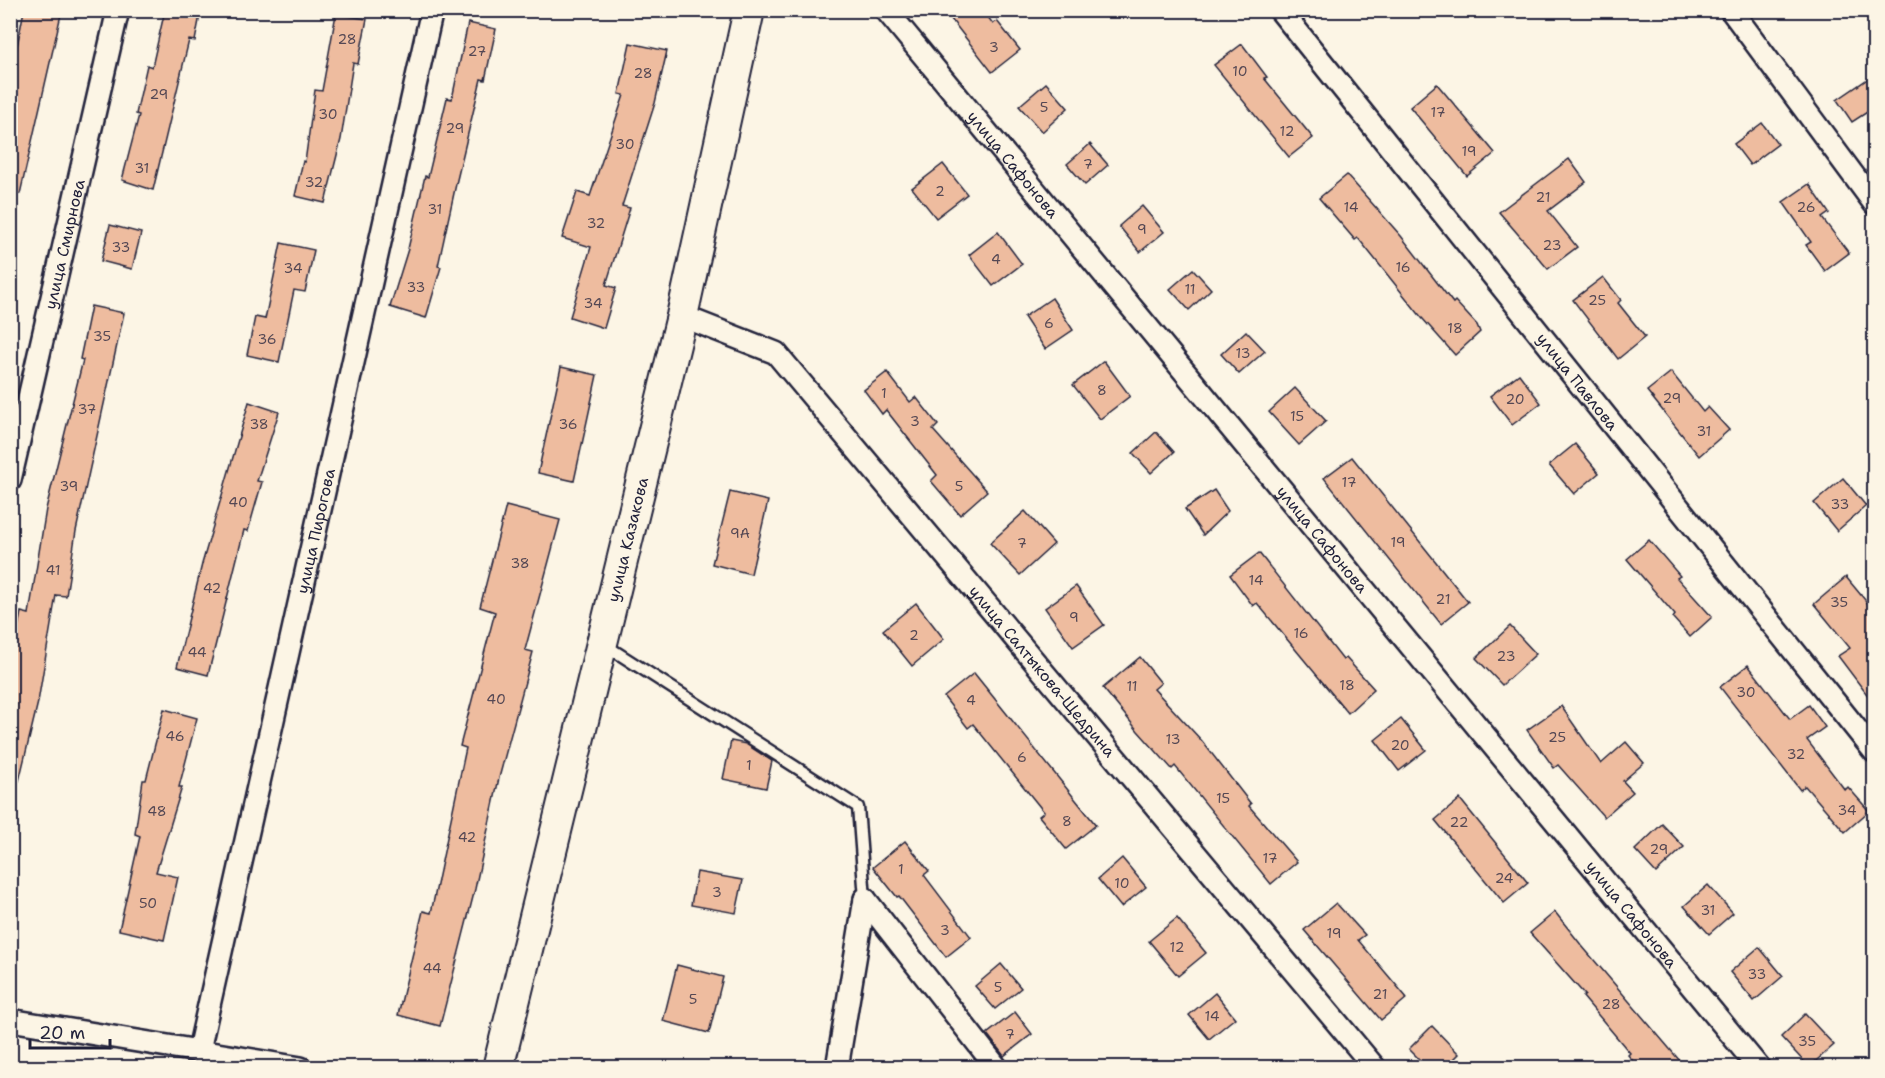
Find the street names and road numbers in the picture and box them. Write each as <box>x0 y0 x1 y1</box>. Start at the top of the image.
street label: улица Сафонова <box>963 106 1064 222</box>
street label: улица Смирнова <box>39 177 89 311</box>
street label: улица Павлова <box>1532 328 1623 435</box>
street label: улица Пирогова <box>291 466 340 596</box>
street label: улица Казакова <box>602 475 653 604</box>
street label: улица Сафонова <box>1272 481 1373 597</box>
street label: улица Салтыкова-Щедрина <box>965 581 1120 761</box>
street label: улица Сафонова <box>1582 856 1682 972</box>

